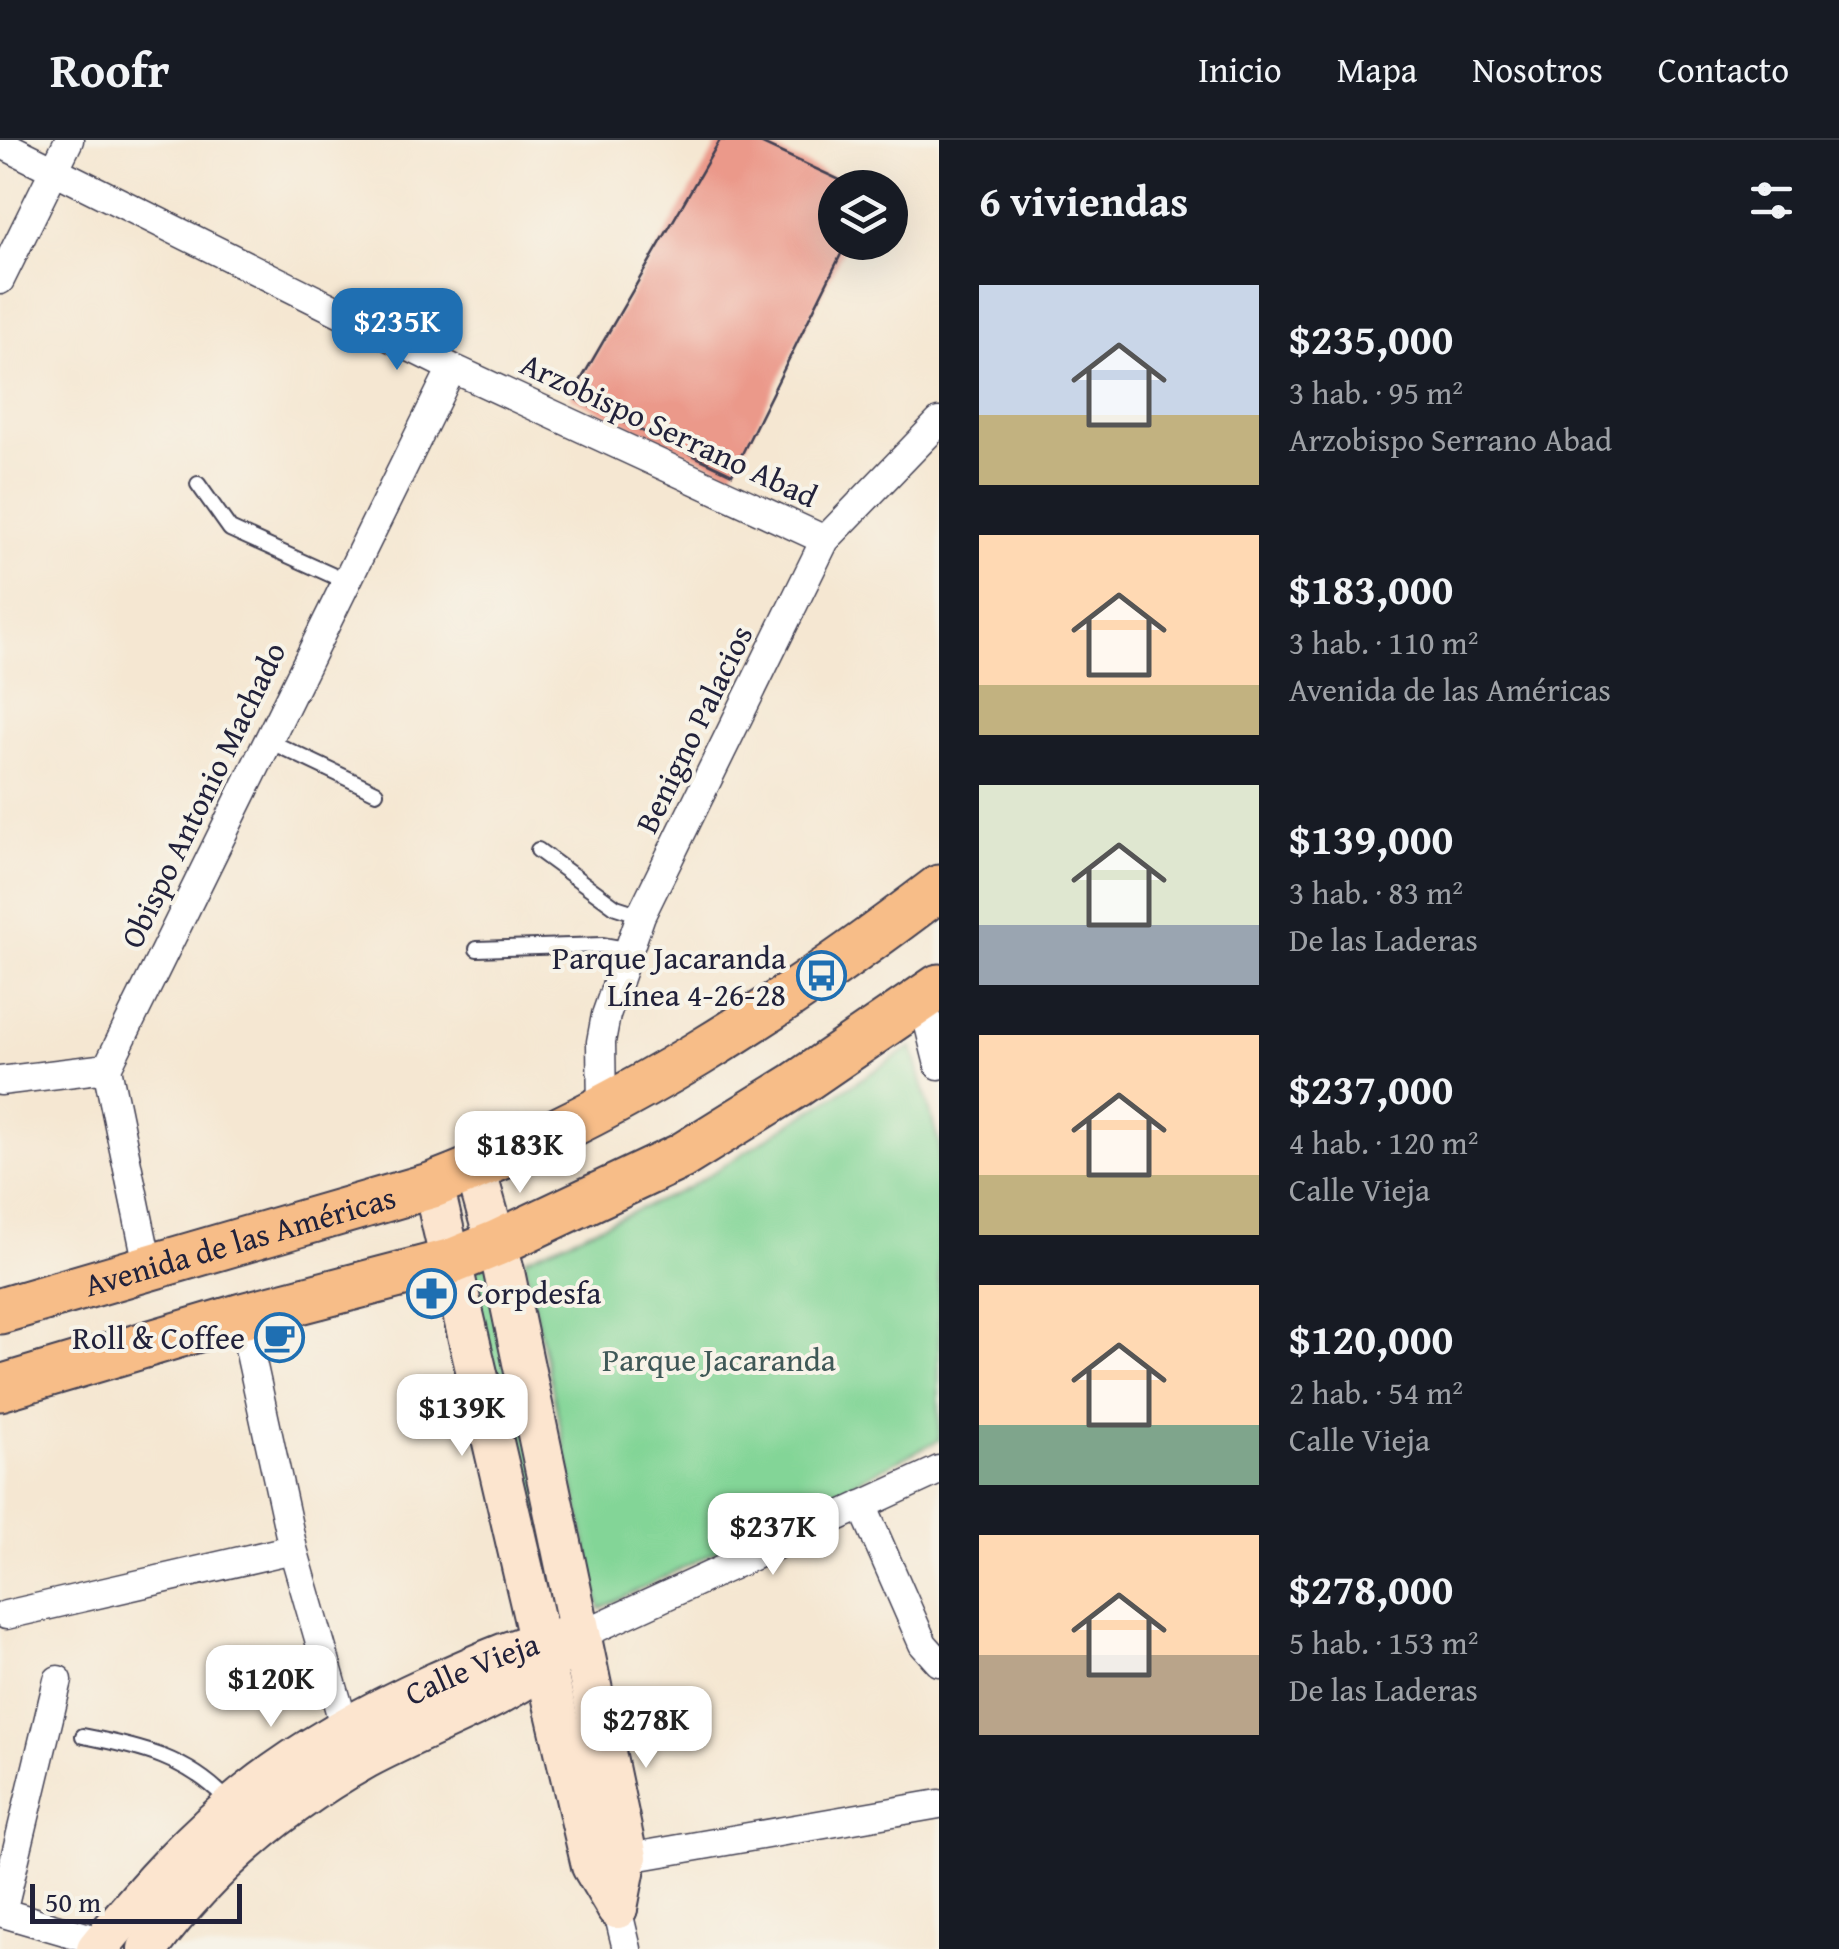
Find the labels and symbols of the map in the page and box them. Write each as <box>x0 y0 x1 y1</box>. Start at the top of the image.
pin: $235K <box>327 288 467 373</box>
street label: Arzobispo Serrano Abad <box>513 340 826 519</box>
street label: Benigno Palacios <box>623 617 764 841</box>
street label: Obispo Antonio Machado <box>108 634 297 956</box>
place label: Parque Jacaranda Línea 4-26-28 <box>552 934 786 1018</box>
bus stop icon: Parque Jacaranda Línea 4-26-28 <box>795 950 847 1002</box>
pin: $183K <box>450 1111 590 1196</box>
street label: Avenida de las Américas <box>79 1173 401 1308</box>
pharmacy icon: Corpdesfa <box>406 1267 458 1319</box>
place label: Corpdesfa <box>467 1269 601 1316</box>
cafe icon: Roll & Coffee <box>254 1312 306 1364</box>
place label: Roll & Coffee <box>72 1314 245 1361</box>
park label: Parque Jacaranda <box>602 1336 836 1383</box>
pin: $139K <box>392 1374 532 1459</box>
pin: $237K <box>703 1493 843 1578</box>
street label: Calle Vieja <box>397 1620 544 1717</box>
pin: $120K <box>201 1645 341 1730</box>
pin: $278K <box>576 1686 716 1771</box>
scale bar <box>30 1879 242 1924</box>

